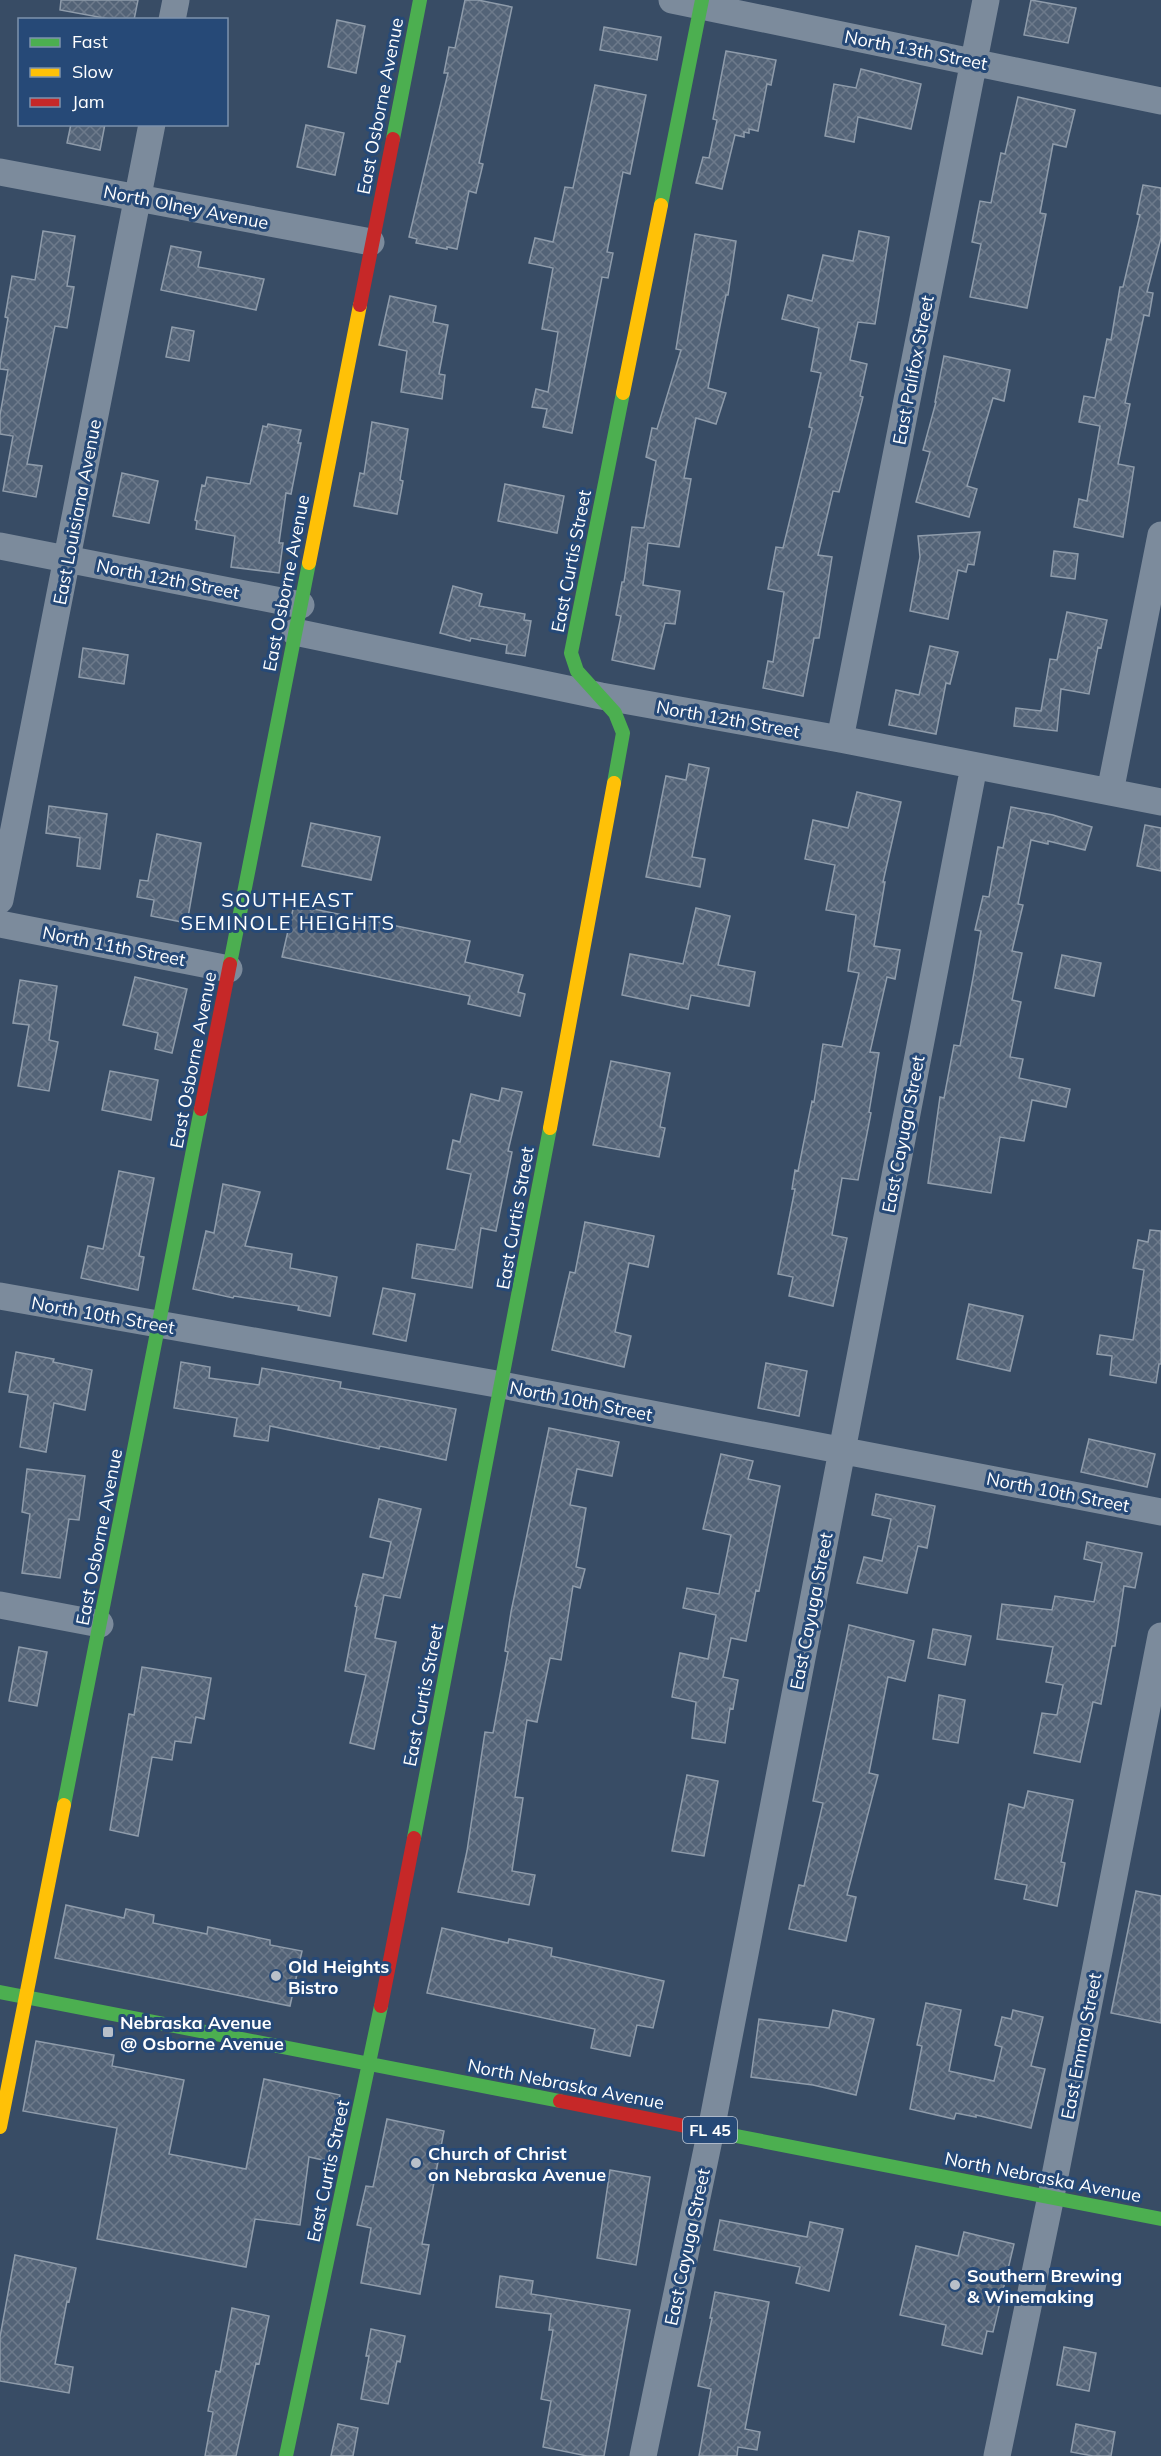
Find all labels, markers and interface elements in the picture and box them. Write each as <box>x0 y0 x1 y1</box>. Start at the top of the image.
street label: East Osborne Avenue <box>352 16 408 196</box>
legend <box>18 18 228 126</box>
street label: North 13th Street <box>843 25 989 75</box>
text: Fast <box>72 30 108 53</box>
text: Slow <box>72 60 114 83</box>
text: Jam <box>72 90 105 113</box>
street label: North Olney Avenue <box>102 180 270 234</box>
street label: East Palifox Street <box>887 293 939 447</box>
street label: East Louisiana Avenue <box>48 417 106 607</box>
street label: East Curtis Street <box>546 488 596 634</box>
street label: East Osborne Avenue <box>258 493 314 673</box>
street label: North 12th Street <box>95 554 241 604</box>
street label: North 12th Street <box>655 695 801 743</box>
district label: SOUTHEAST SEMINOLE HEIGHTS <box>180 887 396 935</box>
street label: North 11th Street <box>41 921 187 971</box>
street label: East Osborne Avenue <box>165 970 221 1150</box>
street label: East Cayuga Street <box>876 1053 930 1215</box>
street label: East Curtis Street <box>491 1145 539 1291</box>
street label: North 10th Street <box>30 1291 176 1339</box>
street label: North 10th Street <box>508 1376 654 1426</box>
street label: East Osborne Avenue <box>71 1447 127 1627</box>
street label: North 10th Street <box>985 1467 1131 1517</box>
street label: East Cayuga Street <box>784 1530 838 1692</box>
street label: East Curtis Street <box>398 1622 448 1768</box>
place label: Old Heights Bistro <box>288 1955 389 1999</box>
marker: Old Heights Bistro <box>269 1969 283 1983</box>
street label: East Emma Street <box>1056 1971 1106 2121</box>
place label: Nebraska Avenue @ Osborne Avenue <box>120 2011 284 2055</box>
marker: Nebraska Avenue @ Osborne Avenue <box>101 2025 115 2039</box>
street label: North Nebraska Avenue <box>466 2054 666 2114</box>
street label: East Curtis Street <box>302 2098 354 2244</box>
road number: FL 45 <box>683 2117 737 2143</box>
place label: Church of Christ on Nebraska Avenue <box>428 2142 606 2186</box>
street label: North Nebraska Avenue <box>943 2147 1143 2207</box>
marker: Church of Christ on Nebraska Avenue <box>409 2156 423 2170</box>
street label: East Cayuga Street <box>659 2166 715 2328</box>
place label: Southern Brewing & Winemaking <box>967 2264 1122 2308</box>
marker: Southern Brewing & Winemaking <box>948 2278 962 2292</box>

